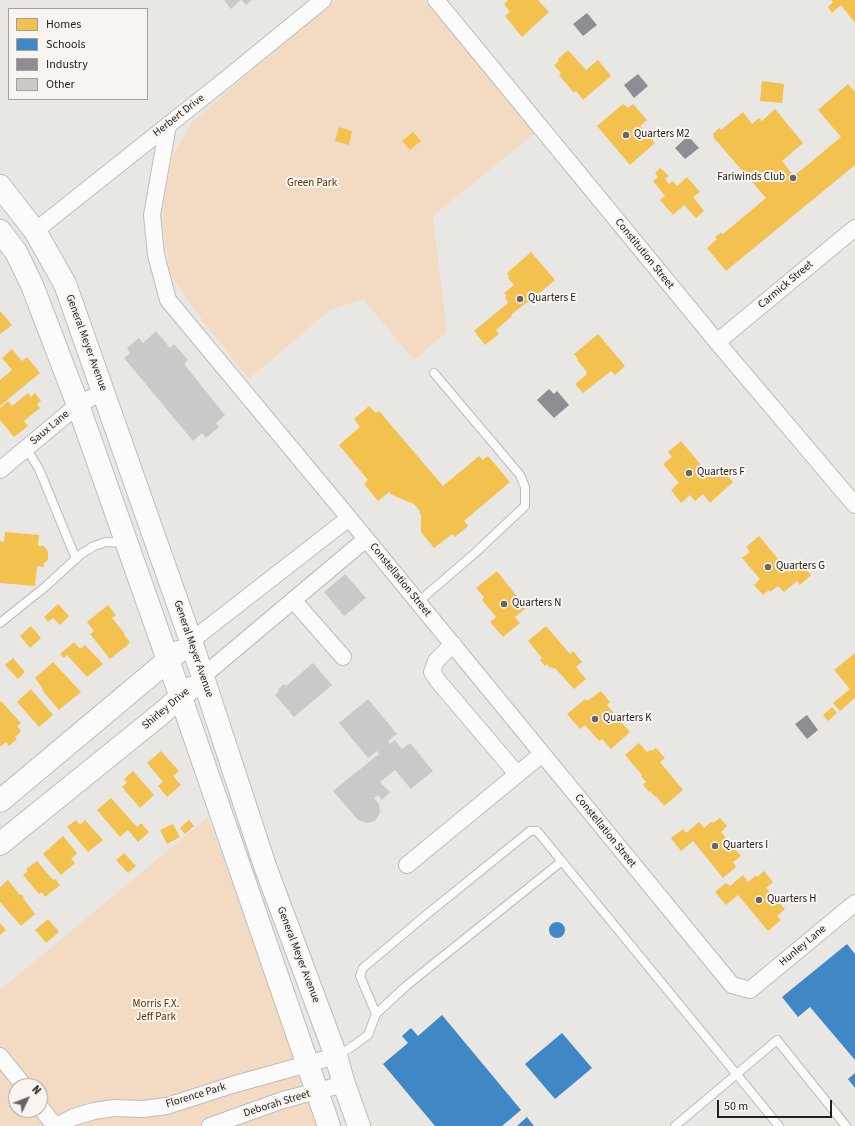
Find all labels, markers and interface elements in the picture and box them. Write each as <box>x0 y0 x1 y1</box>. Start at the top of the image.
legend <box>8 8 148 100</box>
text: Homes <box>46 16 81 33</box>
text: Schools <box>46 36 86 53</box>
text: Industry <box>46 56 88 73</box>
text: Other <box>46 76 75 93</box>
street label: Herbert Drive <box>151 92 207 140</box>
place label: Quarters M2 <box>634 128 690 142</box>
marker: Quarters M2 <box>621 130 631 140</box>
place label: Fariwinds Club <box>717 171 785 185</box>
marker: Fariwinds Club <box>788 173 798 183</box>
park label: Green Park <box>287 177 337 191</box>
street label: Constitution Street <box>612 216 676 292</box>
street label: Carmick Street <box>756 258 816 312</box>
place label: Quarters E <box>528 292 576 306</box>
street label: General Meyer Avenue <box>62 293 110 393</box>
marker: Quarters E <box>515 294 525 304</box>
street label: Saux Lane <box>28 408 72 448</box>
place label: Quarters F <box>697 466 745 480</box>
marker: Quarters F <box>684 468 694 478</box>
street label: Constellation Street <box>366 541 434 619</box>
place label: Quarters G <box>776 560 825 574</box>
marker: Quarters G <box>763 562 773 572</box>
place label: Quarters N <box>512 597 561 611</box>
street label: General Meyer Avenue <box>170 599 216 699</box>
marker: Quarters N <box>499 599 509 609</box>
street label: Shirley Drive <box>140 685 192 733</box>
place label: Quarters K <box>603 712 652 726</box>
marker: Quarters K <box>590 714 600 724</box>
street label: Constellation Street <box>571 792 639 870</box>
place label: Quarters I <box>723 839 768 853</box>
marker: Quarters I <box>710 841 720 851</box>
place label: Quarters H <box>767 893 816 907</box>
marker: Quarters H <box>754 895 764 905</box>
street label: General Meyer Avenue <box>274 905 322 1005</box>
street label: Hunley Lane <box>777 923 829 969</box>
park label: Morris F.X. Jeff Park <box>133 998 179 1024</box>
north arrow <box>8 1078 48 1118</box>
street label: Florence Park <box>164 1081 228 1111</box>
text: N <box>28 1082 44 1098</box>
street label: Deborah Street <box>242 1088 312 1120</box>
scale bar <box>719 1092 834 1118</box>
text: 50 m <box>724 1098 748 1115</box>

